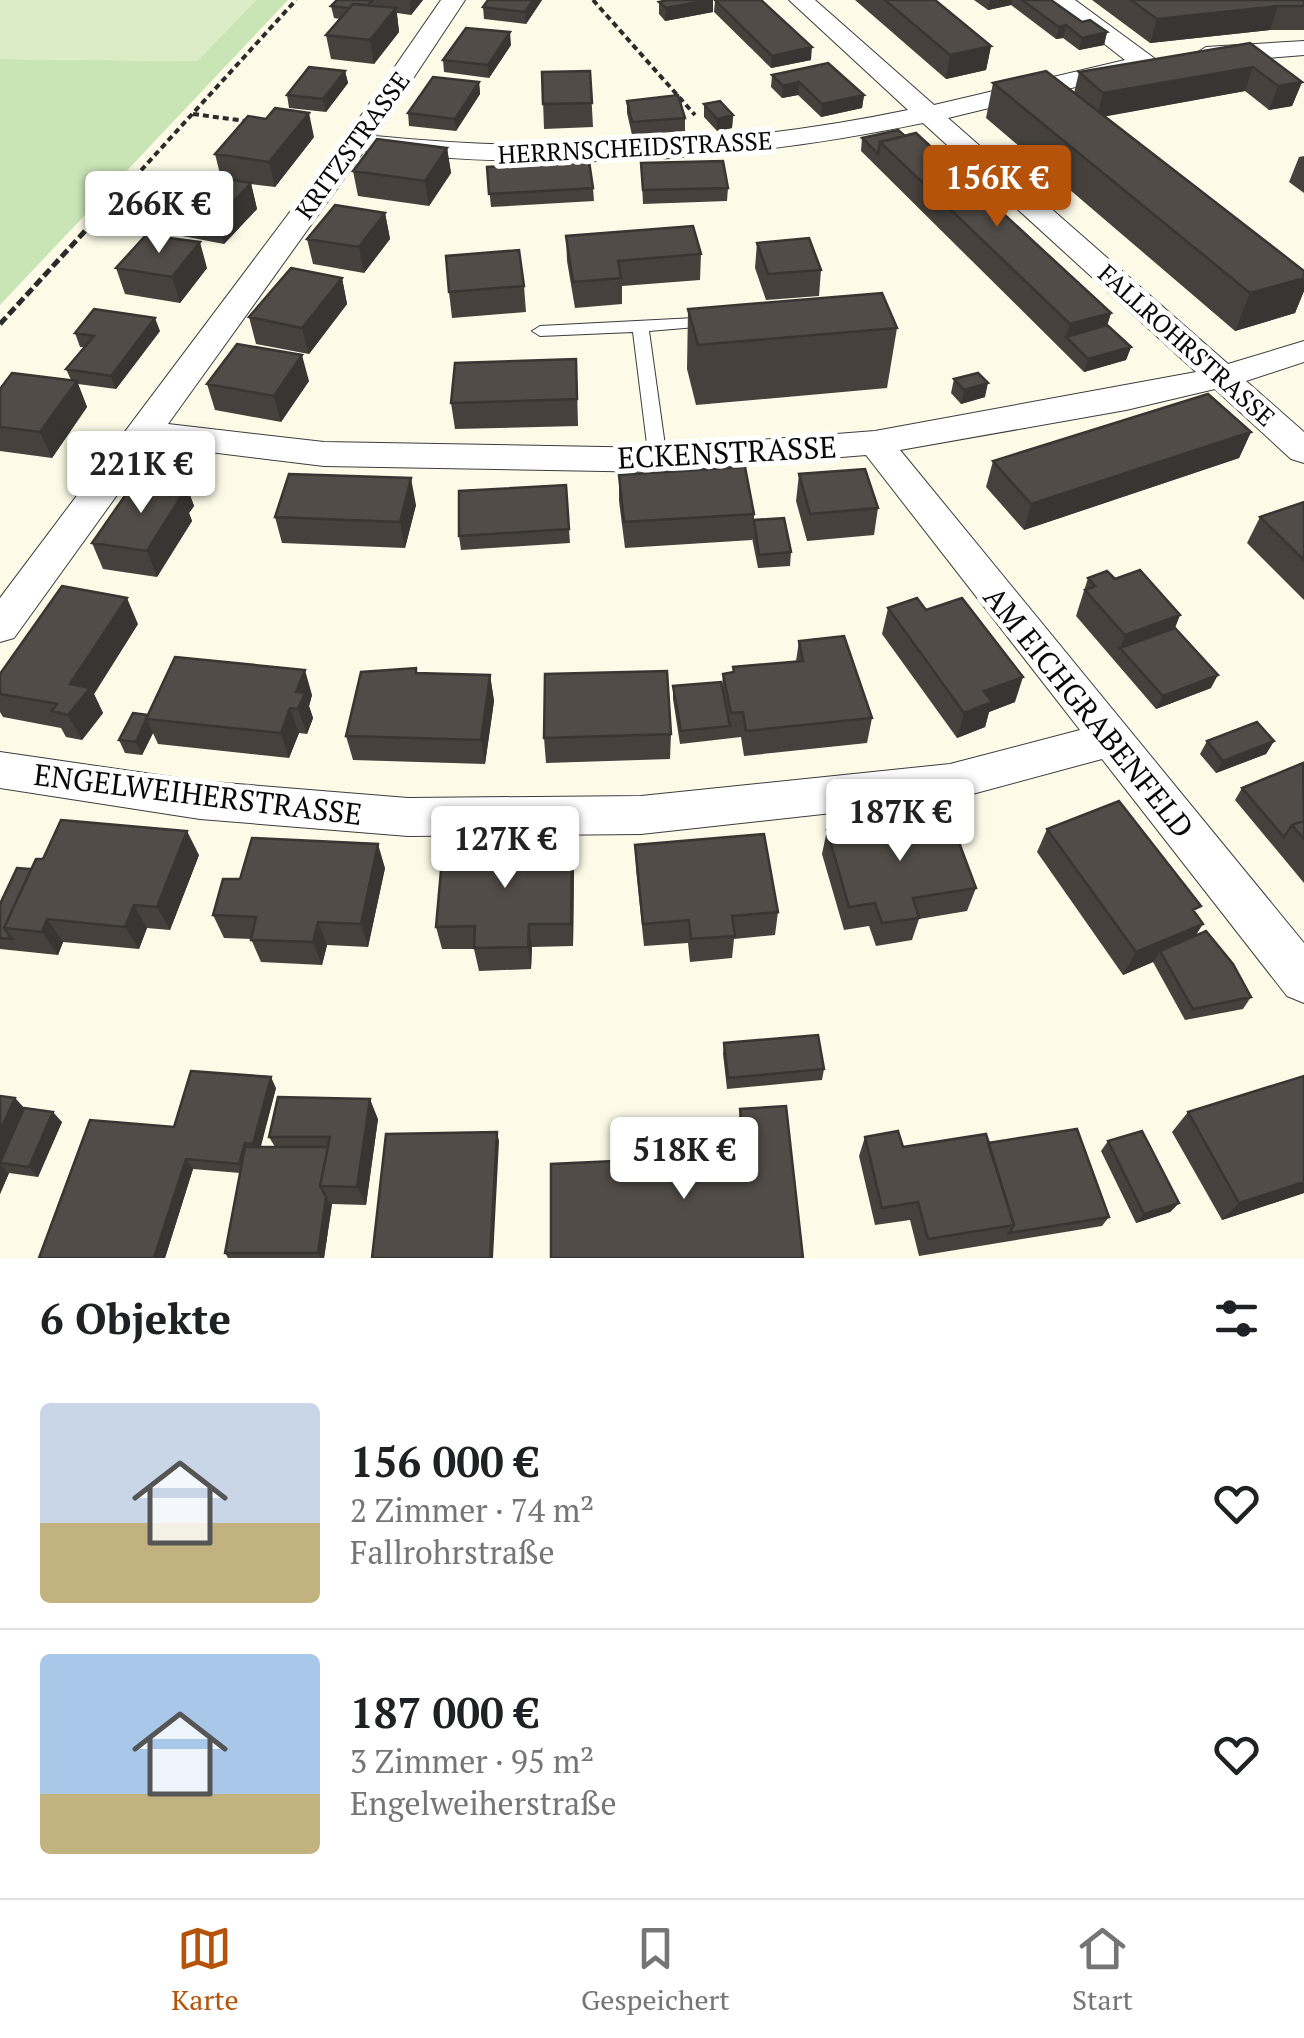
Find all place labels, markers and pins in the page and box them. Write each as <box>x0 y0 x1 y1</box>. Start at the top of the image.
pin: 156K € <box>916 145 1078 230</box>
pin: 266K € <box>78 171 240 256</box>
pin: 221K € <box>60 431 222 516</box>
pin: 187K € <box>819 779 981 864</box>
pin: 127K € <box>424 806 586 891</box>
pin: 518K € <box>603 1117 765 1202</box>

